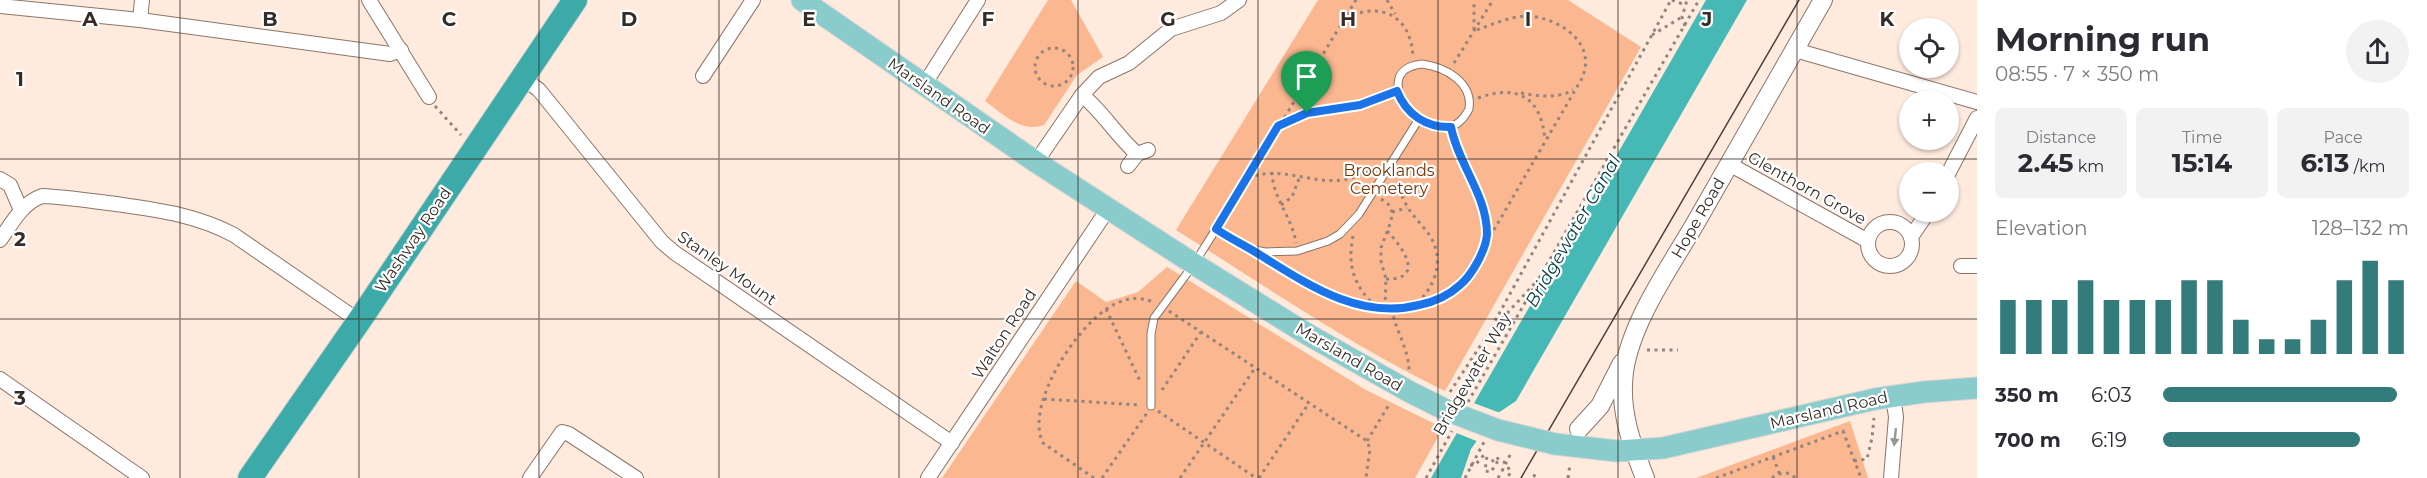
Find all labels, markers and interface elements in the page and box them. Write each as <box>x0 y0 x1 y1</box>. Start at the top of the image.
text: A <box>81 7 98 31</box>
text: B <box>262 7 278 31</box>
text: C <box>442 7 457 31</box>
text: D <box>621 7 637 31</box>
text: E <box>802 7 816 31</box>
text: F <box>982 7 995 31</box>
text: G <box>1160 7 1176 31</box>
text: H <box>1340 7 1356 31</box>
text: I <box>1525 7 1531 31</box>
text: J <box>1701 7 1712 31</box>
text: K <box>1880 7 1896 31</box>
map controls <box>1899 18 1959 222</box>
button: locate <box>1899 18 1959 78</box>
text: Morning run <box>1995 19 2210 59</box>
button: share <box>2346 20 2409 83</box>
pin <box>1281 51 1332 113</box>
street label: Marsland Road <box>884 54 994 138</box>
icon: arrive <box>1290 60 1323 93</box>
text: 08:55 · 7 × 350 m <box>1995 62 2159 86</box>
text: 1 <box>16 67 24 91</box>
button: + <box>1899 90 1959 150</box>
text: Distance <box>2026 128 2096 147</box>
text: Time <box>2182 128 2222 147</box>
text: Pace <box>2323 128 2363 147</box>
text: 2.45 <box>2018 147 2074 179</box>
text: 15:14 <box>2172 147 2232 179</box>
text: 6:13 <box>2300 147 2349 179</box>
street label: Glenthorn Grove <box>1745 148 1869 228</box>
water label: Bridgewater Canal <box>1520 151 1626 311</box>
text: km <box>2074 157 2104 176</box>
text: /km <box>2349 157 2386 176</box>
park label: Brooklands Cemetery <box>1343 161 1435 198</box>
button: − <box>1899 162 1959 222</box>
street label: Hope Road <box>1667 174 1729 262</box>
street label: Washway Road <box>371 184 455 296</box>
text: Elevation <box>1995 216 2087 240</box>
text: 128–132 m <box>2312 216 2409 240</box>
text: 2 <box>14 227 26 251</box>
street label: Stanley Mount <box>674 227 781 309</box>
street label: Walton Road <box>968 285 1040 383</box>
street label: Bridgewater Way <box>1429 309 1515 439</box>
street label: Marsland Road <box>1292 319 1406 395</box>
text: 350 m <box>1995 383 2059 407</box>
text: 6:03 <box>2091 383 2132 407</box>
text: 3 <box>13 386 26 410</box>
street label: Marsland Road <box>1768 387 1890 433</box>
one-way arrow <box>1890 427 1900 446</box>
text: 700 m <box>1995 428 2061 452</box>
text: 6:19 <box>2091 428 2127 452</box>

